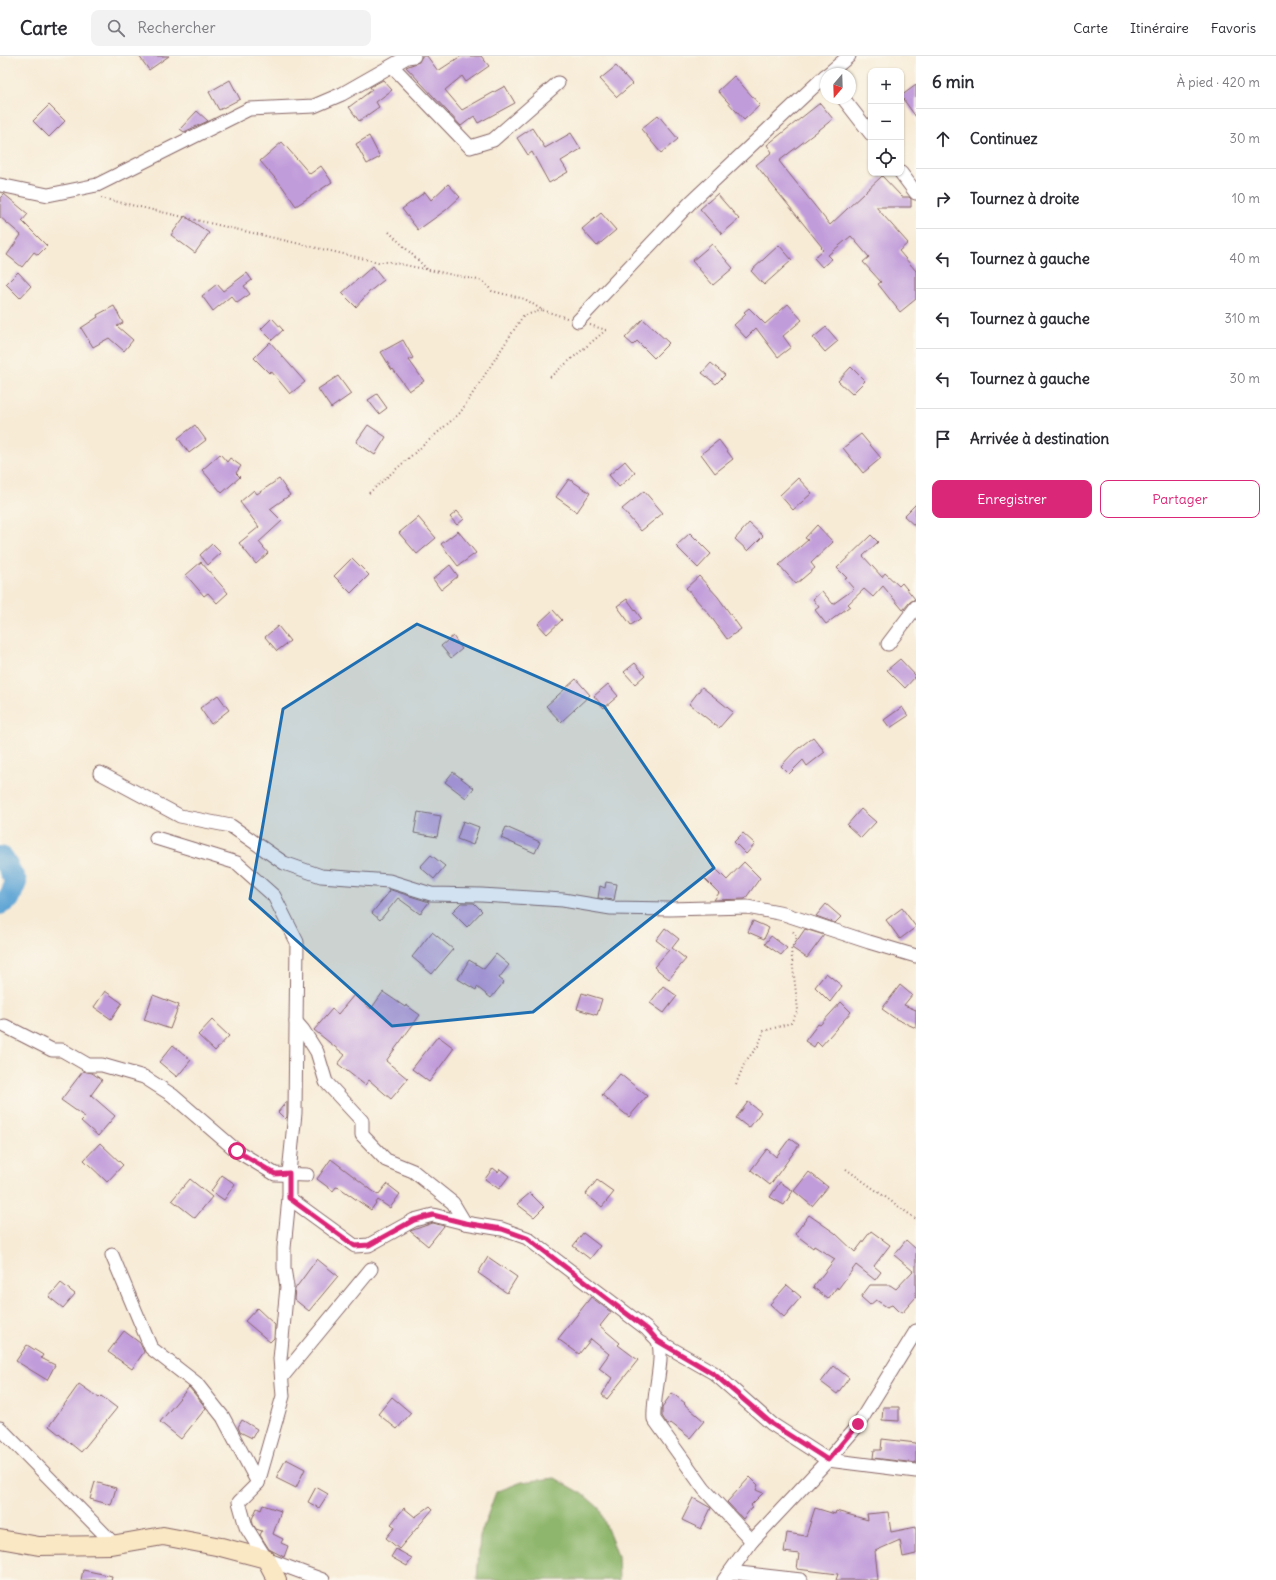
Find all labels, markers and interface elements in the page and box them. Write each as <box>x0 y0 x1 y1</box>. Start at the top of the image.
search box <box>91 10 371 46</box>
text: Carte <box>20 16 67 40</box>
icon: search <box>105 17 127 39</box>
text: Rechercher <box>137 18 216 37</box>
text: Carte <box>1073 19 1108 37</box>
text: Itinéraire <box>1130 19 1189 37</box>
text: Favoris <box>1211 19 1256 37</box>
north arrow <box>820 68 856 104</box>
map controls <box>868 68 904 176</box>
button: + <box>868 68 904 104</box>
text: 6 min <box>932 71 974 93</box>
text: À pied · 420 m <box>1177 74 1260 91</box>
button: − <box>868 104 904 140</box>
icon: ahead <box>932 128 954 150</box>
text: Continuez <box>970 129 1038 148</box>
text: 30 m <box>1230 130 1260 147</box>
button: locate <box>868 140 904 176</box>
icon: right <box>932 188 954 210</box>
text: Tournez à droite <box>970 189 1079 208</box>
text: 10 m <box>1232 190 1260 207</box>
icon: left <box>932 248 954 270</box>
text: Tournez à gauche <box>970 249 1090 268</box>
text: 40 m <box>1229 250 1260 267</box>
icon: left <box>932 308 954 330</box>
text: Tournez à gauche <box>970 309 1090 328</box>
text: 310 m <box>1225 310 1260 327</box>
icon: left <box>932 368 954 390</box>
text: Tournez à gauche <box>970 369 1090 388</box>
text: 30 m <box>1230 370 1260 387</box>
icon: arrive <box>932 428 954 450</box>
text: Arrivée à destination <box>970 429 1109 448</box>
button: Enregistrer <box>932 480 1092 518</box>
button: Partager <box>1100 480 1260 518</box>
route start <box>228 1142 246 1160</box>
route end <box>849 1415 867 1433</box>

